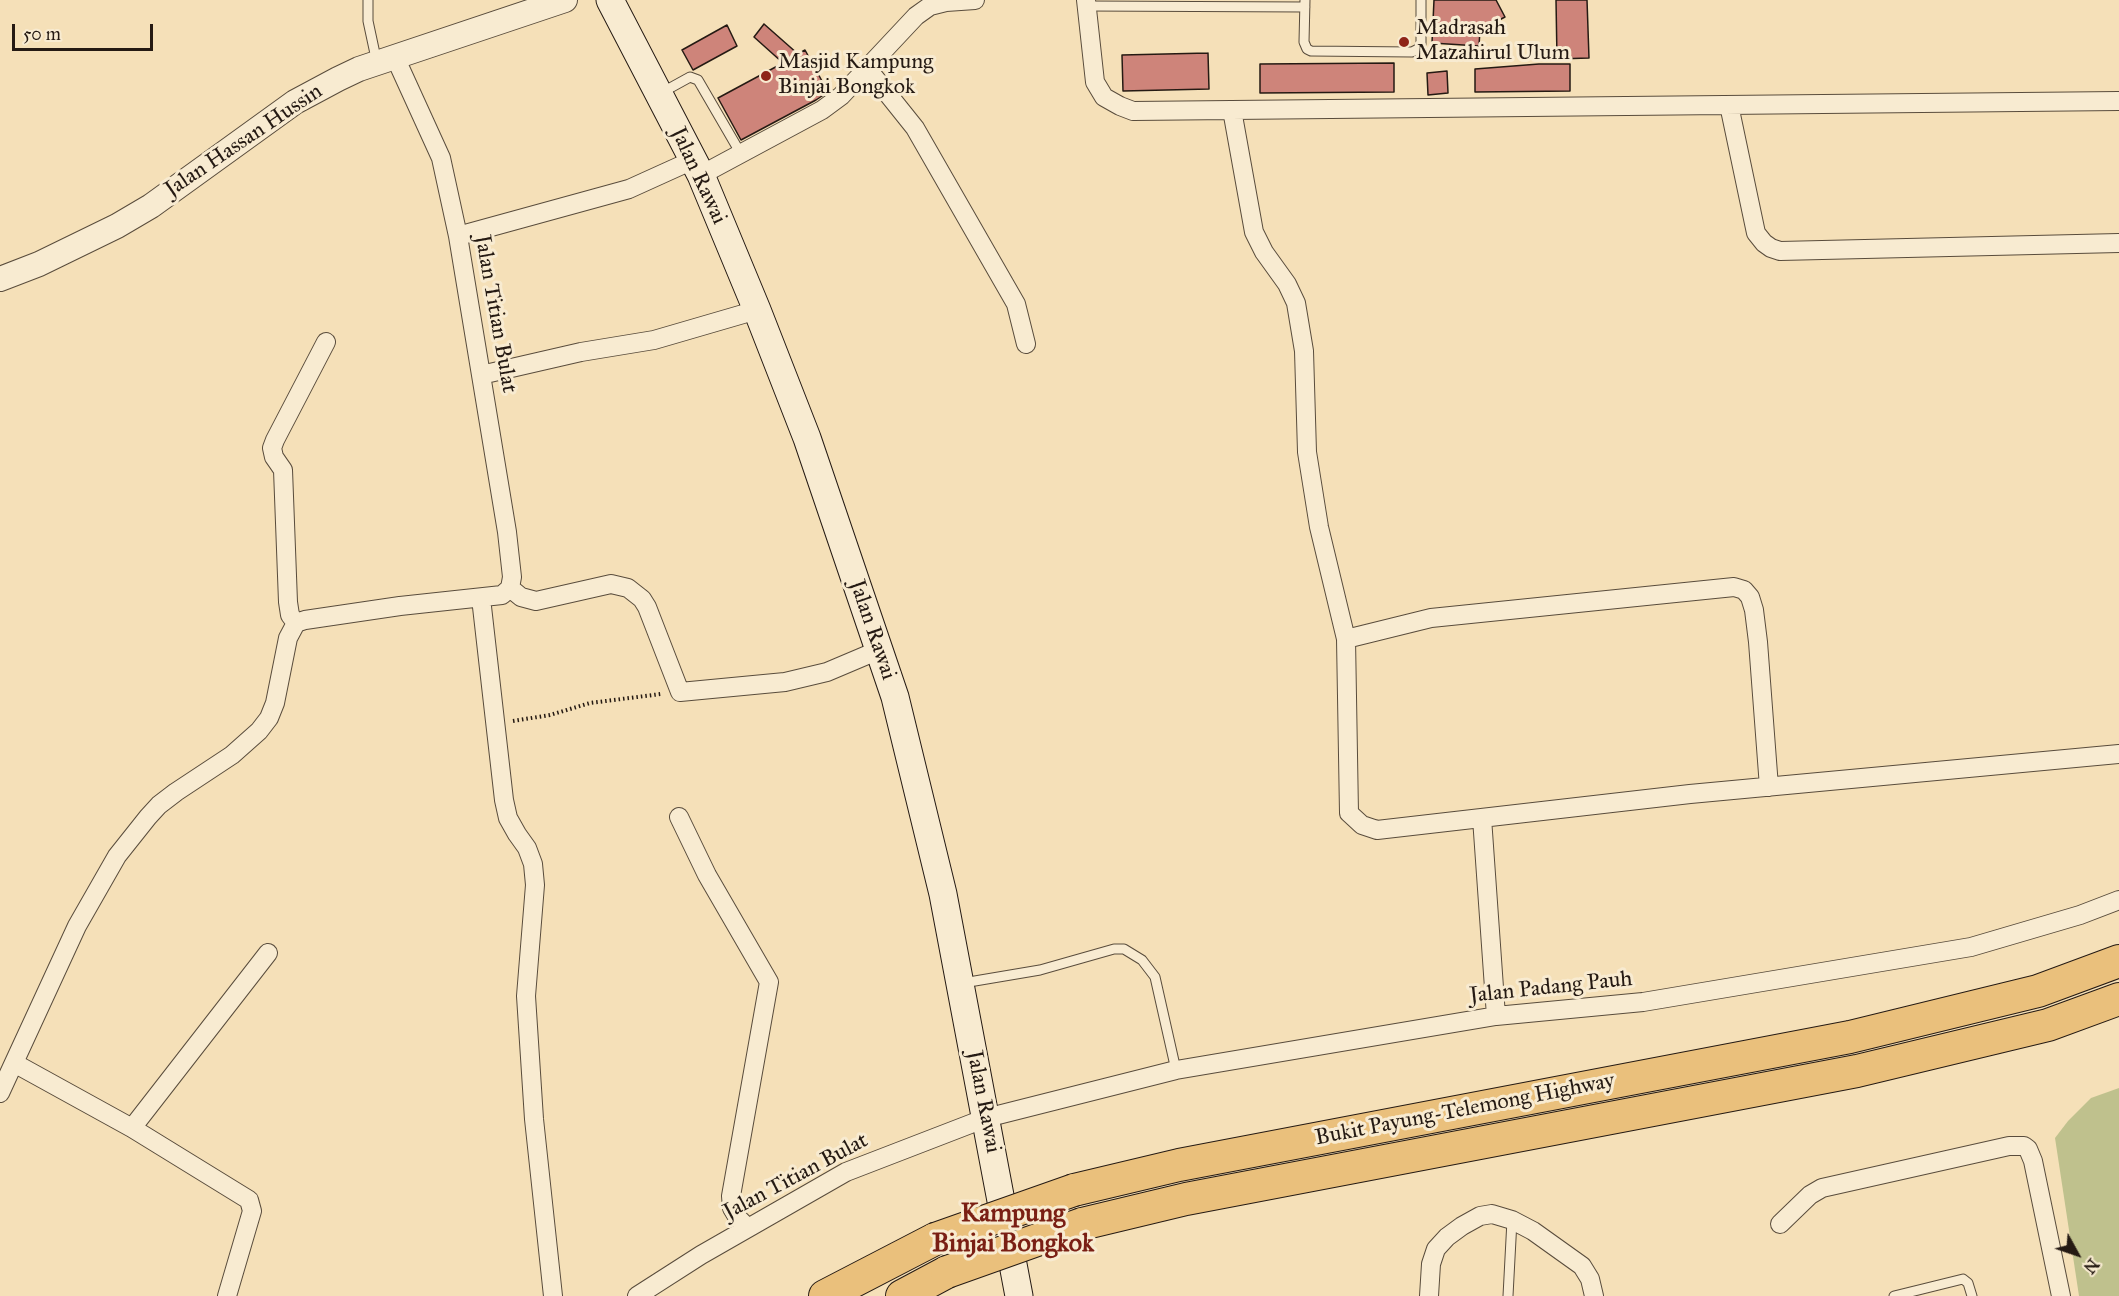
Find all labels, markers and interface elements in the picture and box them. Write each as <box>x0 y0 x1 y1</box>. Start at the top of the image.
scale bar <box>15 12 156 50</box>
place label: Madrasah Mazahirul Ulum <box>1416 16 1570 68</box>
text: 50 m <box>23 23 61 45</box>
marker: Madrasah Mazahirul Ulum <box>1397 35 1411 49</box>
place label: Masjid Kampung Binjai Bongkok <box>778 50 933 101</box>
marker: Masjid Kampung Binjai Bongkok <box>759 69 773 83</box>
street label: Jalan Hassan Hussin <box>160 79 328 203</box>
street label: Jalan Rawai <box>664 123 732 229</box>
street label: Jalan Titian Bulat <box>468 233 522 395</box>
street label: Jalan Rawai <box>843 577 901 683</box>
street label: Jalan Padang Pauh <box>1468 966 1634 1010</box>
street label: Jalan Rawai <box>960 1049 1006 1155</box>
street label: Bukit Payung-Telemong Highway <box>1313 1068 1617 1152</box>
street label: Jalan Titian Bulat <box>719 1128 873 1226</box>
district label: Kampung Binjai Bongkok <box>932 1199 1094 1260</box>
north arrow <box>2047 1224 2107 1284</box>
text: N <box>2080 1255 2103 1277</box>

